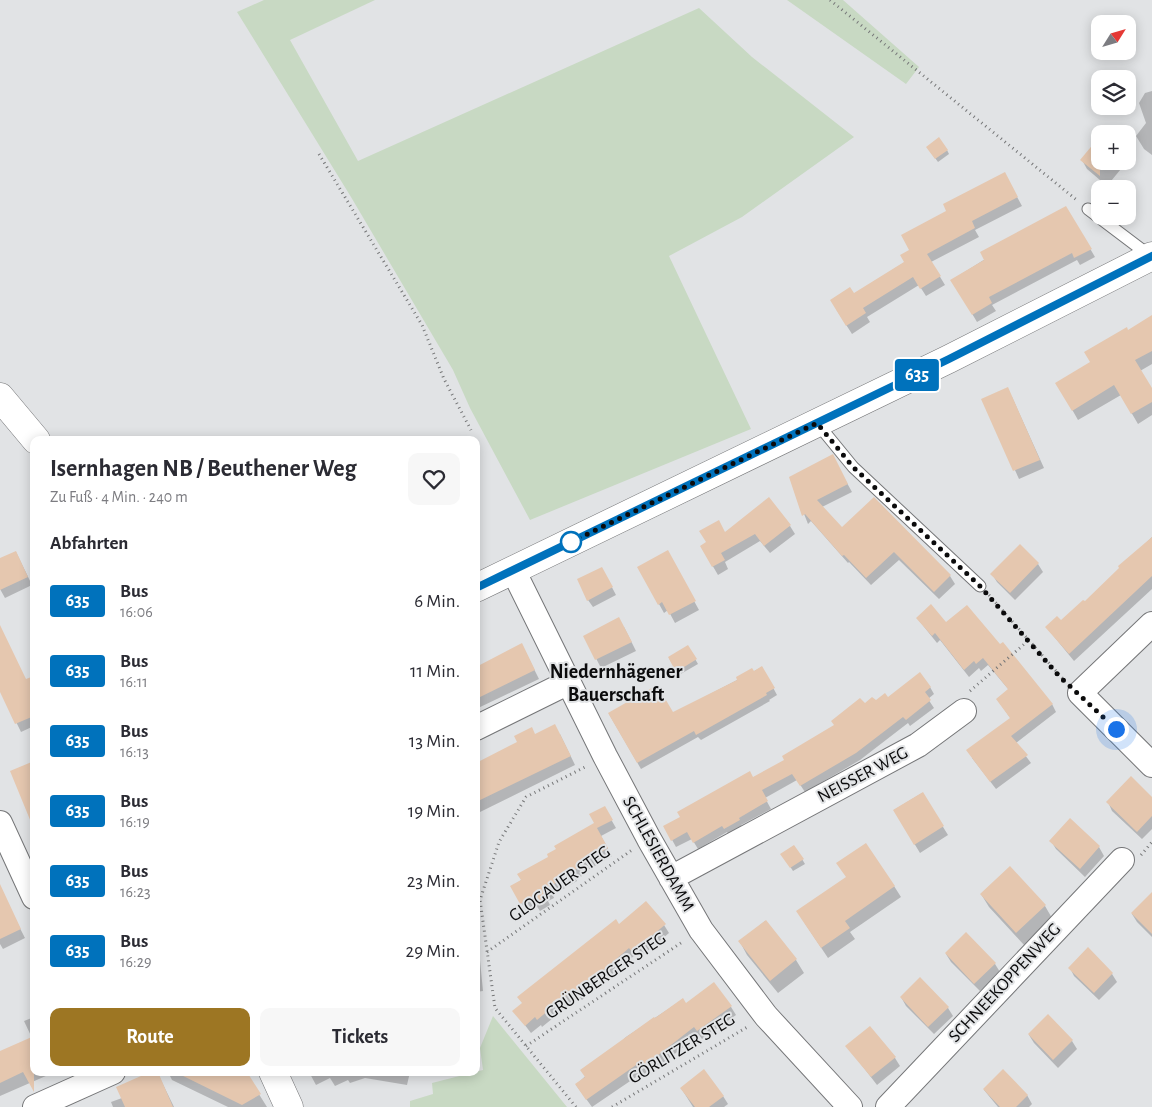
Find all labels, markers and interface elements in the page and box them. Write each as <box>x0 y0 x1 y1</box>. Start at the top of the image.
north arrow <box>1091 15 1136 60</box>
map controls <box>1091 15 1136 225</box>
button: layers <box>1091 70 1136 115</box>
button: + <box>1091 125 1136 170</box>
button: − <box>1091 180 1136 225</box>
line badge: 635 <box>888 359 946 391</box>
text: 635 <box>905 366 929 384</box>
button: heart <box>408 453 460 505</box>
text: Isernhagen NB / Beuthener Weg <box>50 457 356 481</box>
text: Zu Fuß · 4 Min. · 240 m <box>50 489 188 505</box>
unlabelled marker <box>560 531 582 553</box>
text: Abfahrten <box>50 534 128 553</box>
text: Bus <box>120 582 148 601</box>
text: 635 <box>65 592 90 610</box>
text: 6 Min. <box>414 592 460 611</box>
text: 16:06 <box>120 604 153 620</box>
text: Bus <box>120 652 148 671</box>
text: 635 <box>65 662 90 680</box>
text: 11 Min. <box>410 662 460 681</box>
district label: Niedernhägener Bauerschaft <box>550 662 682 705</box>
text: 16:11 <box>120 674 148 690</box>
your location <box>1104 717 1129 742</box>
text: Bus <box>120 722 148 741</box>
text: 635 <box>65 732 90 750</box>
text: 13 Min. <box>409 732 460 751</box>
text: 16:13 <box>120 744 149 760</box>
street label: NEISSER WEG <box>815 744 911 806</box>
text: Bus <box>120 792 148 811</box>
street label: SCHLESIERDAMM <box>619 793 697 915</box>
text: 635 <box>65 802 90 820</box>
text: 19 Min. <box>408 802 460 821</box>
text: 16:19 <box>120 814 150 830</box>
street label: GLOGAUER STEG <box>506 842 614 926</box>
text: Bus <box>120 862 148 881</box>
text: 635 <box>65 872 90 890</box>
text: 23 Min. <box>407 872 460 891</box>
text: 16:23 <box>120 884 151 900</box>
street label: SCHNEEKOPPENWEG <box>945 920 1065 1046</box>
street label: GRÜNBERGER STEG <box>541 928 669 1023</box>
text: Bus <box>120 932 148 951</box>
text: 635 <box>65 942 90 960</box>
text: 29 Min. <box>406 942 460 961</box>
text: 16:29 <box>120 954 152 970</box>
button: Route <box>50 1008 250 1066</box>
button: Tickets <box>260 1008 460 1066</box>
street label: GÖRLITZER STEG <box>625 1009 738 1088</box>

